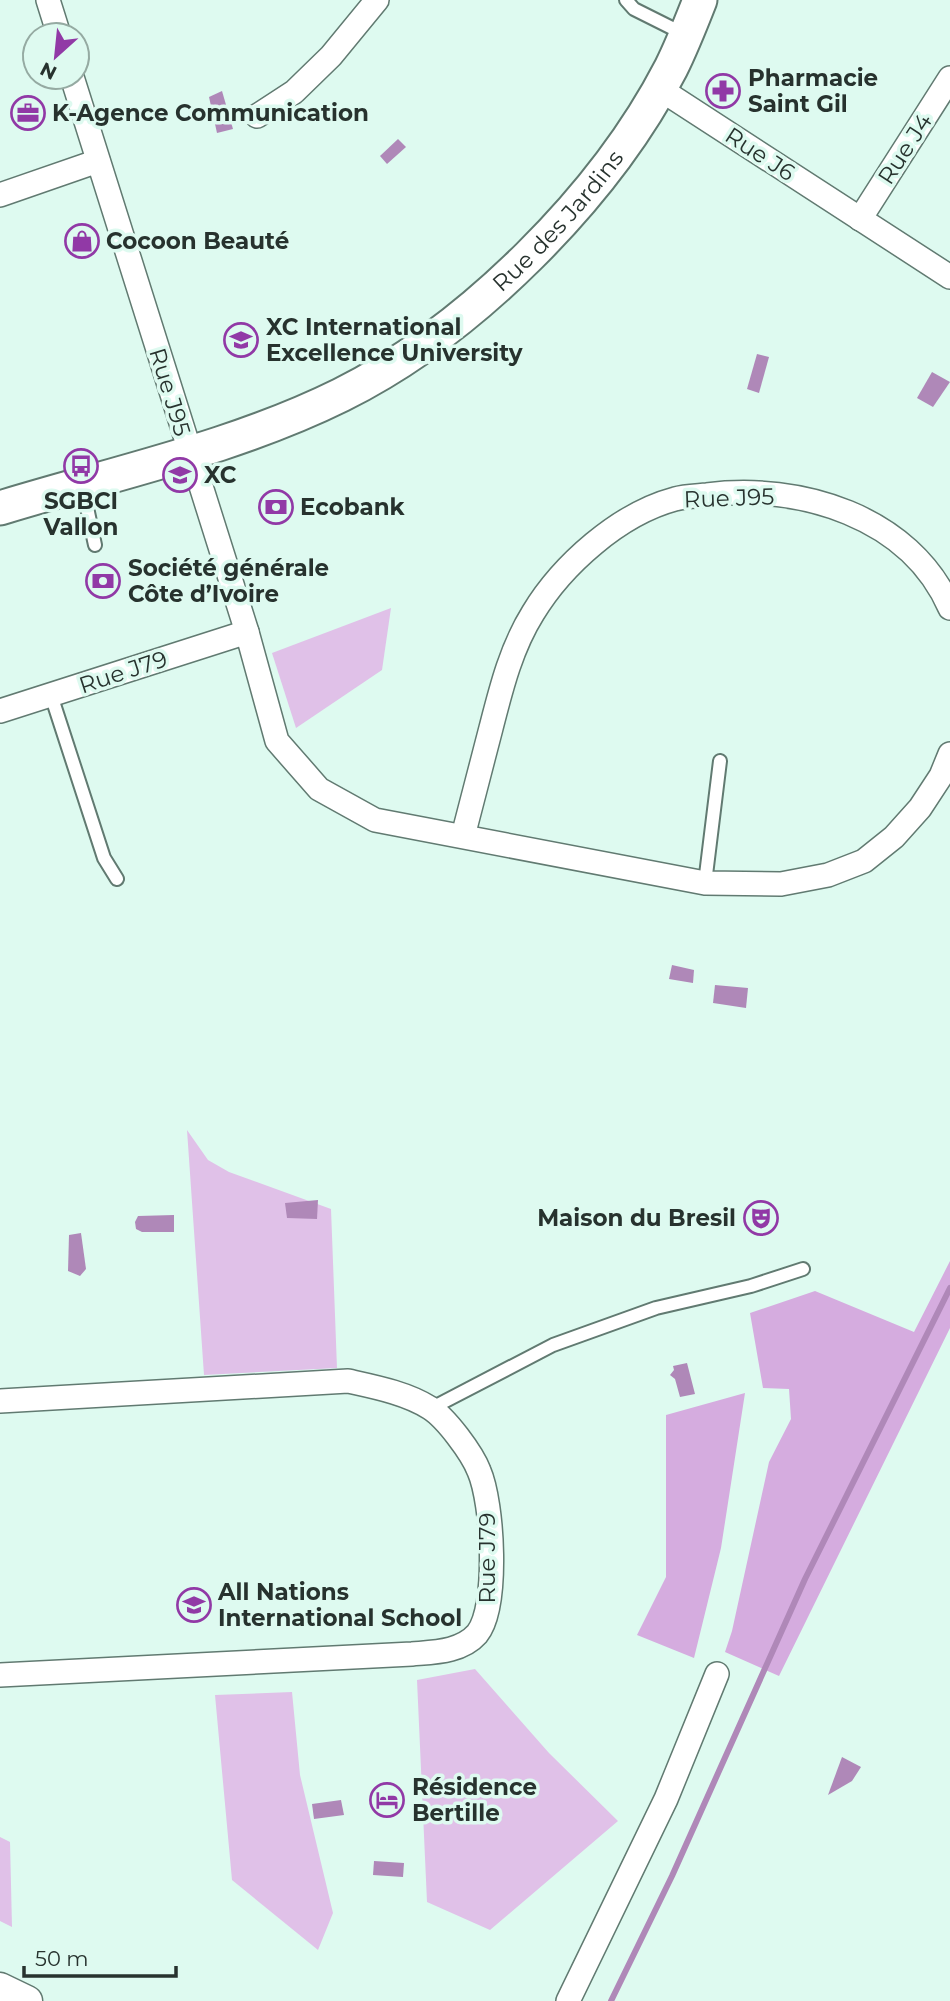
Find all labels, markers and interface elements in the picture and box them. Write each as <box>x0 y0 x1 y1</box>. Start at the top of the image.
north arrow <box>21 21 91 91</box>
text: N <box>36 57 61 84</box>
place label: Pharmacie Saint Gil <box>748 64 878 118</box>
pharmacy icon: Pharmacie Saint Gil <box>704 72 742 110</box>
office icon: K-Agence Communication <box>9 94 47 132</box>
place label: K-Agence Communication <box>52 99 369 127</box>
street label: Rue J4 <box>872 108 938 190</box>
street label: Rue J6 <box>720 121 800 187</box>
street label: Rue des Jardins <box>487 145 629 297</box>
shop icon: Cocoon Beauté <box>63 222 101 260</box>
place label: Cocoon Beauté <box>106 227 289 255</box>
place label: XC International Excellence University <box>266 313 523 367</box>
school or university icon: XC International Excellence University <box>222 321 260 359</box>
street label: Rue J95 <box>143 345 197 439</box>
bus stop icon: SGBCI Vallon <box>62 447 100 485</box>
school or university icon: XC <box>161 456 199 494</box>
place label: XC <box>204 461 237 489</box>
street label: Rue J95 <box>683 482 775 514</box>
place label: SGBCI Vallon <box>43 487 118 541</box>
bank icon: Ecobank <box>257 488 295 526</box>
place label: Ecobank <box>300 493 406 521</box>
place label: Société générale Côte d’Ivoire <box>128 554 329 608</box>
bank icon: Société générale Côte d’Ivoire <box>84 562 122 600</box>
street label: Rue J79 <box>75 645 171 699</box>
theatre icon: Maison du Bresil <box>742 1199 780 1237</box>
place label: Maison du Bresil <box>537 1204 736 1232</box>
street label: Rue J79 <box>473 1512 501 1604</box>
place label: All Nations International School <box>217 1578 462 1632</box>
school or university icon: All Nations International School <box>175 1586 213 1624</box>
place label: Résidence Bertille <box>412 1773 537 1827</box>
hotel icon: Résidence Bertille <box>368 1781 406 1819</box>
scale bar <box>24 1934 177 1978</box>
text: 50 m <box>35 1946 89 1971</box>

